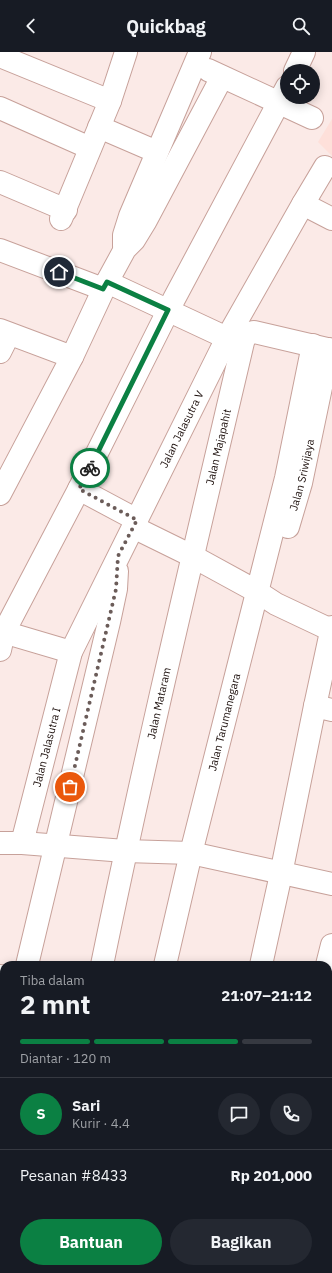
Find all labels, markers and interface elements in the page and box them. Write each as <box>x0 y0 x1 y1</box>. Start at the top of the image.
icon: back <box>20 15 42 37</box>
text: Quickbag <box>126 15 206 38</box>
icon: search <box>290 15 312 37</box>
map controls <box>280 64 320 104</box>
button: locate <box>280 64 320 104</box>
pin <box>42 255 76 289</box>
icon: home <box>48 261 70 283</box>
street label: Jalan Jalasutra V <box>157 388 207 470</box>
street label: Jalan Majapahit <box>203 407 234 486</box>
street label: Jalan Sriwijaya <box>286 438 317 512</box>
courier <box>70 448 110 488</box>
icon: bike <box>79 457 101 479</box>
street label: Jalan Mataram <box>144 666 174 740</box>
street label: Jalan Tarumanegara <box>205 672 243 772</box>
street label: Jalan Jalasutra I <box>30 706 64 789</box>
pin <box>53 770 87 804</box>
icon: bag <box>59 776 81 798</box>
text: Tiba dalam <box>20 972 85 989</box>
text: 21:07–21:12 <box>221 986 312 1005</box>
text: 2 mnt <box>20 987 90 1021</box>
text: Diantar · 120 m <box>20 1050 111 1067</box>
button: chat <box>218 1093 260 1135</box>
button: phone <box>270 1093 312 1135</box>
text: Sari <box>72 1096 100 1115</box>
text: S <box>36 1104 46 1123</box>
text: Kurir · 4.4 <box>72 1115 130 1132</box>
text: Pesanan #8433 <box>20 1166 128 1185</box>
text: Rp 201,000 <box>231 1166 312 1185</box>
button: Bantuan <box>20 1219 162 1265</box>
button: Bagikan <box>170 1219 312 1265</box>

